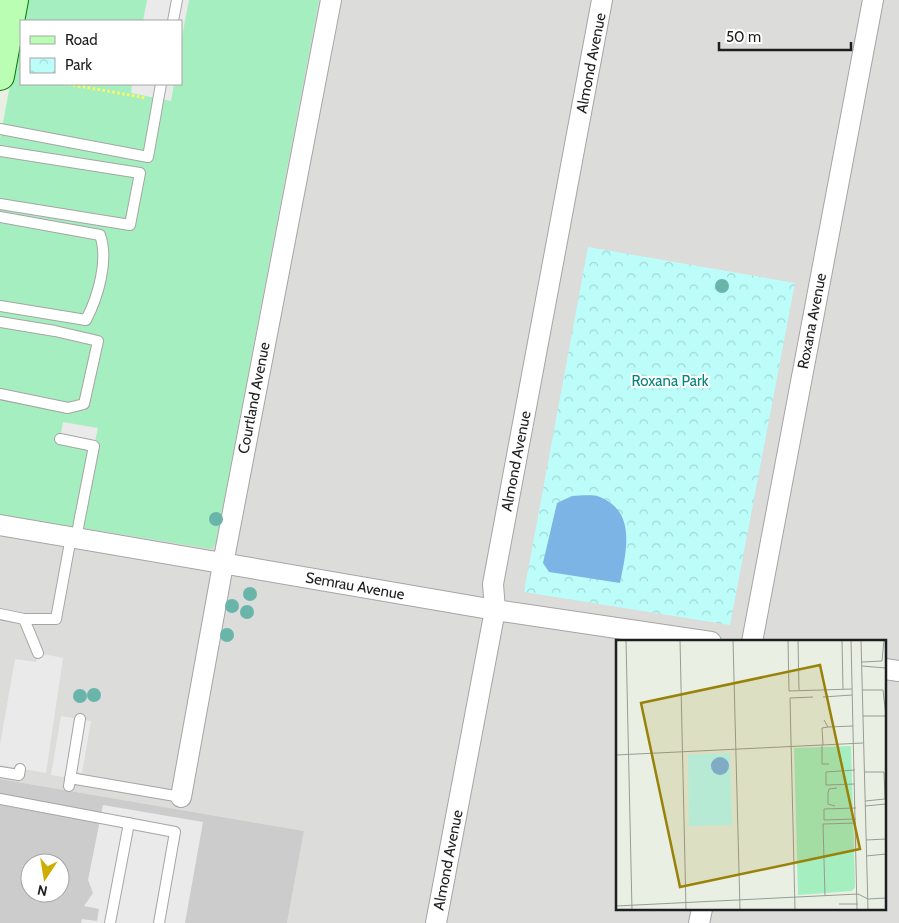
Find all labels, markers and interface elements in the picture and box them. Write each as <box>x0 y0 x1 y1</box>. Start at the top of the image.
street label: Almond Avenue <box>572 11 610 115</box>
legend <box>20 20 182 85</box>
scale bar <box>719 20 852 52</box>
text: 50 m <box>726 28 761 46</box>
text: Road <box>65 31 98 49</box>
text: Park <box>65 56 92 74</box>
street label: Roxana Avenue <box>794 271 830 371</box>
street label: Courtland Avenue <box>234 340 274 455</box>
park label: Roxana Park <box>632 372 709 390</box>
street label: Almond Avenue <box>497 409 535 513</box>
street label: Semrau Avenue <box>304 568 406 604</box>
inset map <box>616 640 886 910</box>
street label: Almond Avenue <box>429 808 467 912</box>
north arrow <box>20 853 70 903</box>
text: N <box>36 881 49 901</box>

